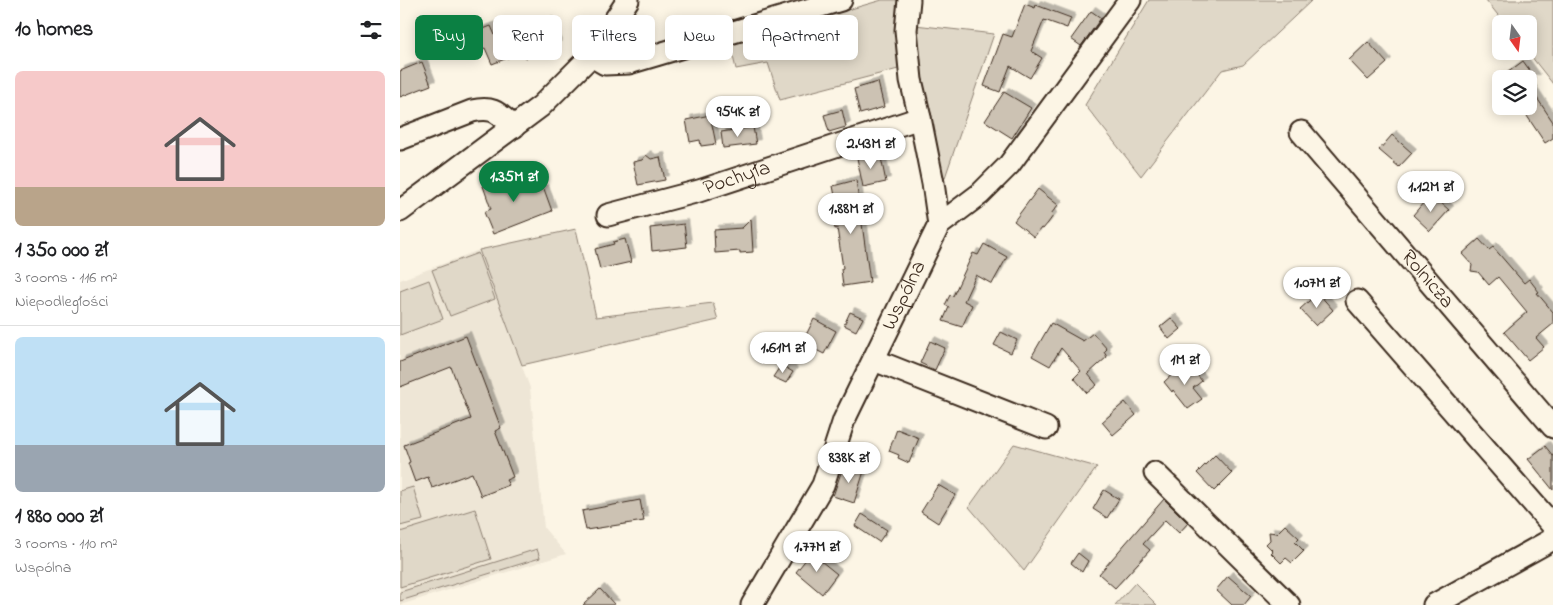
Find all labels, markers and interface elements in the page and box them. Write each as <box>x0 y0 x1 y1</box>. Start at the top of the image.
text: 10 homes <box>15 15 93 45</box>
chip: Buy <box>415 15 483 60</box>
chip: Rent <box>493 15 562 60</box>
chip: Filters <box>572 15 655 60</box>
chip: New <box>665 15 733 60</box>
chip: Apartment <box>743 15 858 60</box>
north arrow <box>1492 15 1538 60</box>
map controls <box>1492 15 1537 115</box>
icon: filters <box>357 16 385 44</box>
button: layers <box>1492 70 1537 115</box>
pin: 954K zł <box>692 96 784 138</box>
text: 954K zł <box>717 100 759 124</box>
icon: home <box>155 104 245 194</box>
pin: 2.43M zł <box>819 128 923 170</box>
text: 2.43M zł <box>847 132 895 156</box>
street label: Pochyła <box>699 153 774 204</box>
pin: 1.35M zł <box>462 160 566 203</box>
text: 1.35M zł <box>490 165 538 189</box>
pin: 1.12M zł <box>1379 170 1483 213</box>
text: 1.12M zł <box>1408 175 1454 199</box>
pin: 1.88M zł <box>799 192 903 235</box>
text: 1.88M zł <box>829 197 873 221</box>
text: 1 350 000 zł <box>15 236 108 266</box>
street label: Rolnicza <box>1393 244 1461 316</box>
street label: Wspólna <box>875 256 934 336</box>
text: 3 rooms · 116 m² <box>15 266 118 290</box>
pin: 1.07M zł <box>1265 266 1369 309</box>
text: 1.07M zł <box>1294 271 1340 295</box>
text: Niepodległości <box>15 290 108 314</box>
pin: 1.61M zł <box>731 332 835 374</box>
text: 1.61M zł <box>761 336 805 360</box>
pin: 1M zł <box>1150 344 1220 386</box>
text: 1M zł <box>1170 348 1200 372</box>
icon: home <box>155 369 245 459</box>
pin: 838K zł <box>803 442 895 484</box>
text: 838K zł <box>829 446 869 470</box>
text: 1 880 000 zł <box>15 502 103 532</box>
pin: 1.77M zł <box>765 530 869 573</box>
text: 3 rooms · 110 m² <box>15 532 117 556</box>
text: 1.77M zł <box>794 535 840 559</box>
text: Wspólna <box>15 556 71 580</box>

